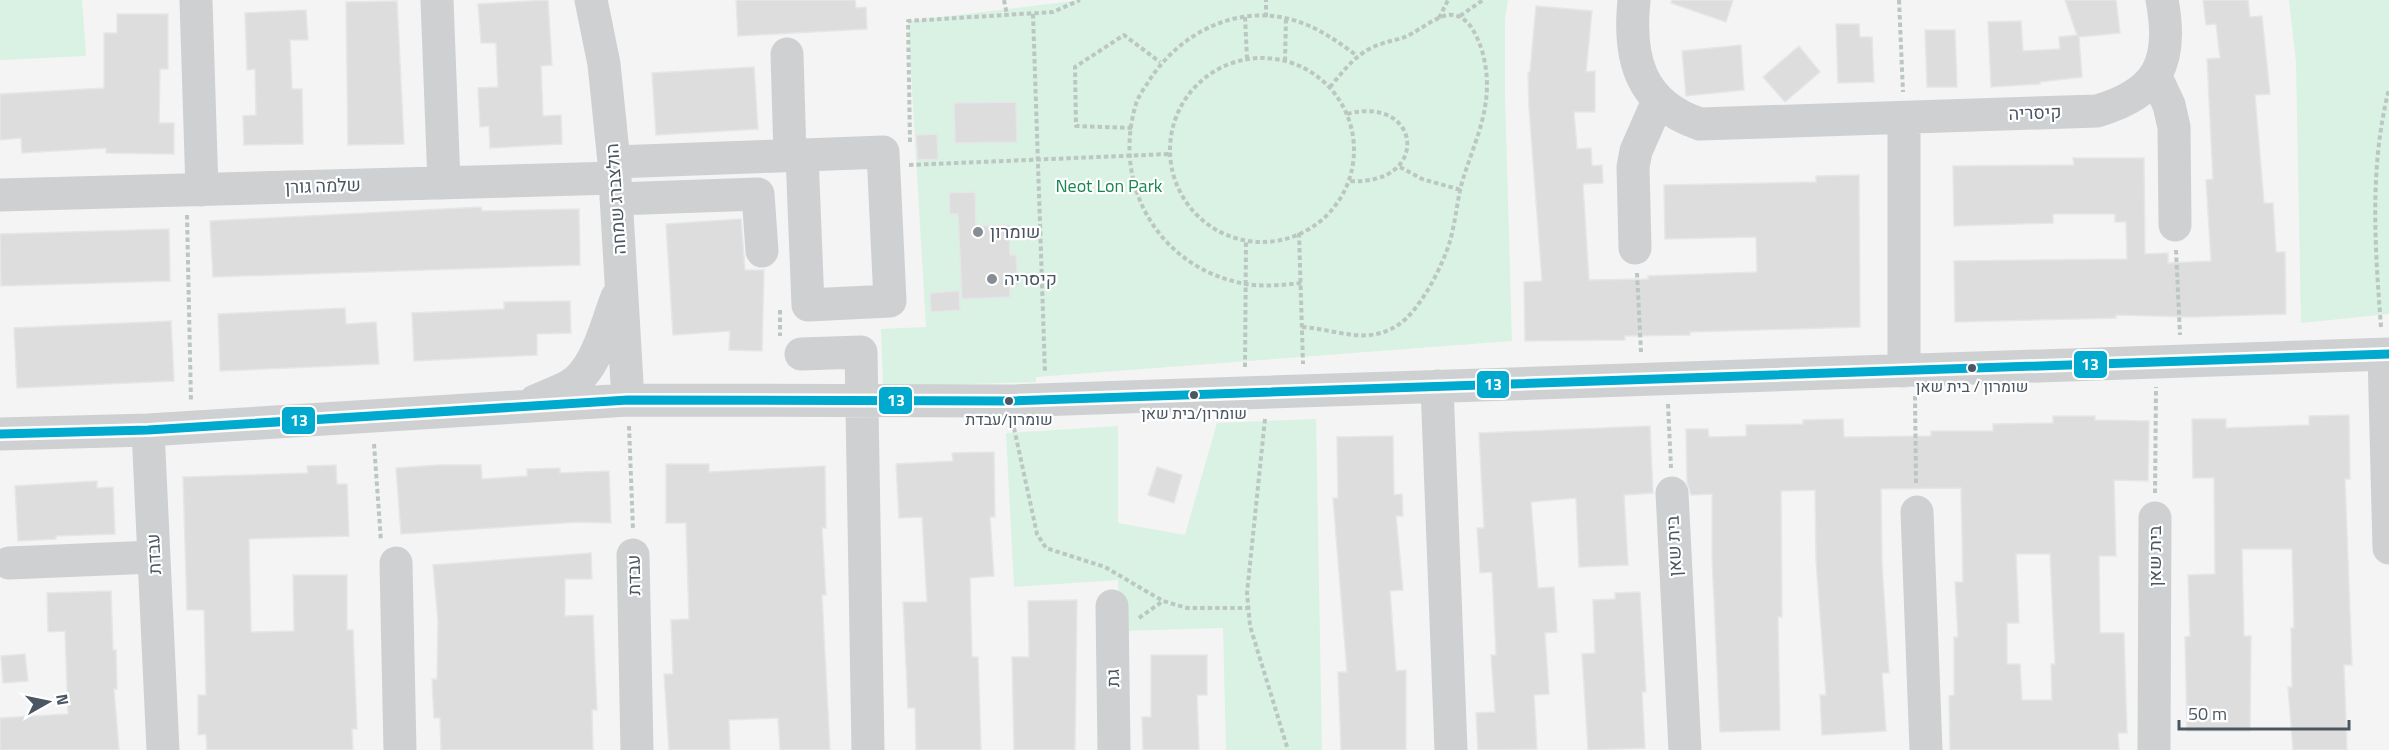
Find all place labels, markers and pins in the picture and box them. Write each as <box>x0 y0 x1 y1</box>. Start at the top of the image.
place label: שומרון <box>990 218 1040 245</box>
marker: שומרון <box>971 225 985 239</box>
place label: קיסריה <box>1004 265 1057 292</box>
marker: קיסריה <box>985 272 999 286</box>
marker: שומרון / בית שאן <box>1966 362 1978 374</box>
place label: שומרון / בית שאן <box>1916 374 2028 398</box>
marker: שומרון/בית שאן <box>1188 389 1200 401</box>
marker: שומרון/עבדת <box>1003 395 1015 407</box>
place label: שומרון/בית שאן <box>1141 401 1247 425</box>
place label: שומרון/עבדת <box>965 407 1053 431</box>

